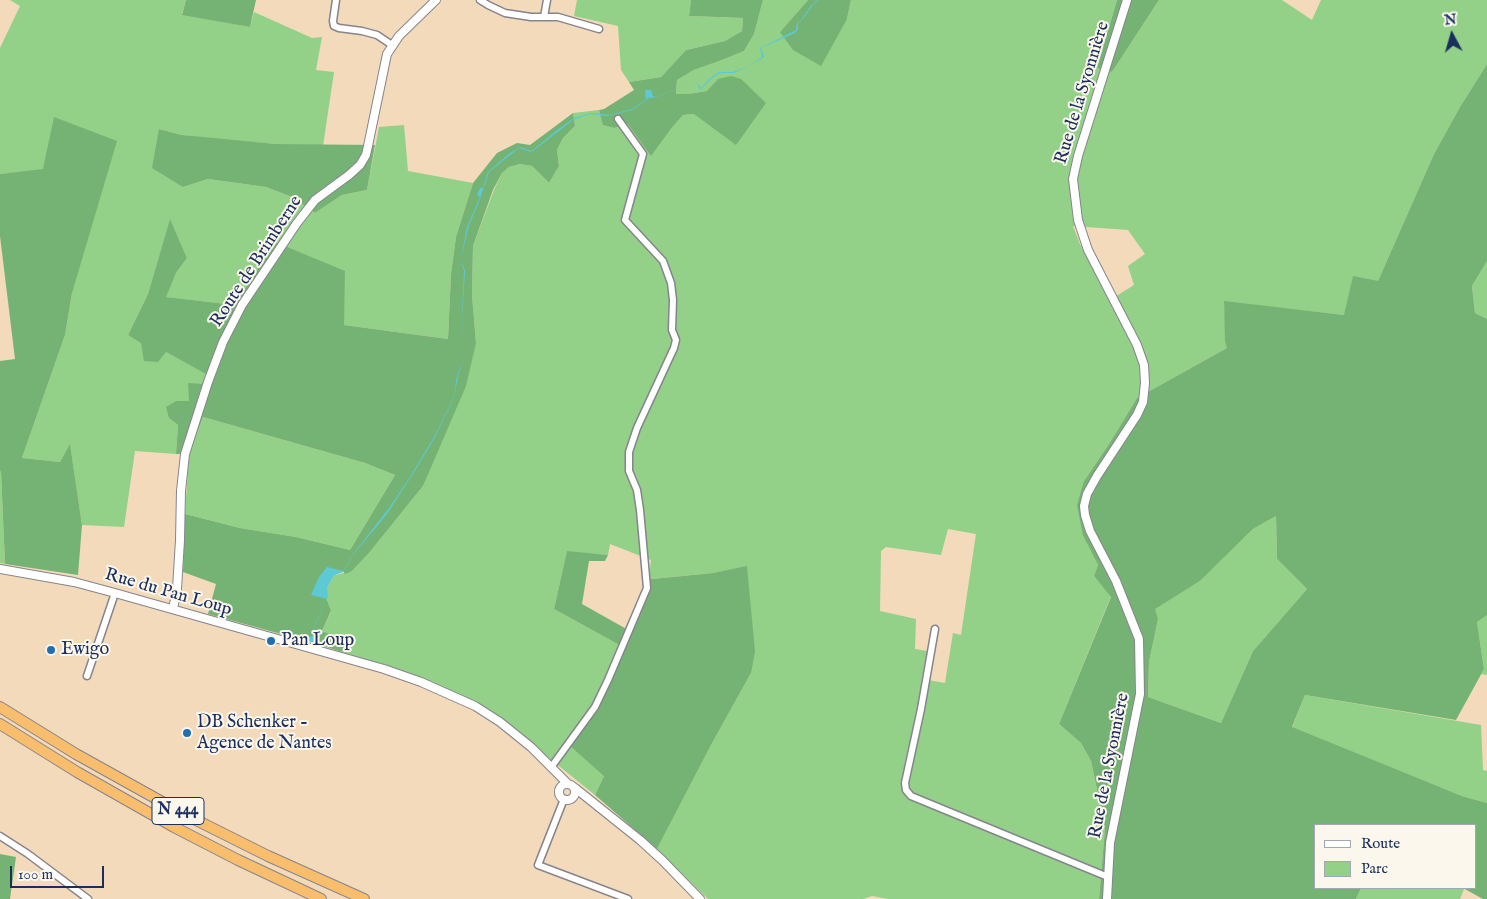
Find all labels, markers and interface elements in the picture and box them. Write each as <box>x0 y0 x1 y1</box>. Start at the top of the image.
north arrow <box>1427 10 1477 60</box>
text: N <box>1443 10 1457 30</box>
street label: Rue de la Syonnière <box>1051 19 1115 167</box>
street label: Route de Brimberne <box>206 192 308 332</box>
street label: Rue du Pan Loup <box>102 565 234 621</box>
place label: Pan Loup <box>281 630 354 652</box>
marker: Pan Loup <box>265 635 277 647</box>
place label: Ewigo <box>61 639 109 661</box>
marker: Ewigo <box>45 644 57 656</box>
street label: Rue de la Syonnière <box>1085 691 1135 841</box>
place label: DB Schenker - Agence de Nantes <box>197 712 332 754</box>
marker: DB Schenker - Agence de Nantes <box>181 727 193 739</box>
road number: N 444 <box>152 798 204 824</box>
legend <box>1314 824 1477 889</box>
text: Route <box>1361 834 1400 853</box>
scale bar <box>12 856 106 888</box>
text: Parc <box>1361 859 1388 878</box>
text: 100 m <box>18 865 53 884</box>

